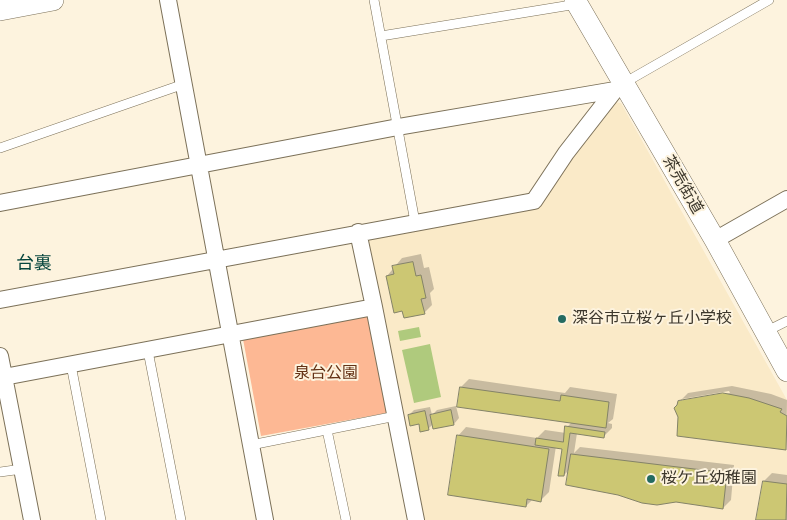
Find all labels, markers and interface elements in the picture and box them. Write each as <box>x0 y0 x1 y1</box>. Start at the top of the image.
street label: 茶売街道 <box>658 152 706 218</box>
district label: 台裏 <box>16 253 52 275</box>
place label: 深谷市立桜ヶ丘小学校 <box>572 309 732 329</box>
marker: 深谷市立桜ヶ丘小学校 <box>556 313 568 325</box>
park label: 泉台公園 <box>294 364 358 384</box>
place label: 桜ケ丘幼稚園 <box>661 469 757 489</box>
marker: 桜ケ丘幼稚園 <box>645 473 657 485</box>

